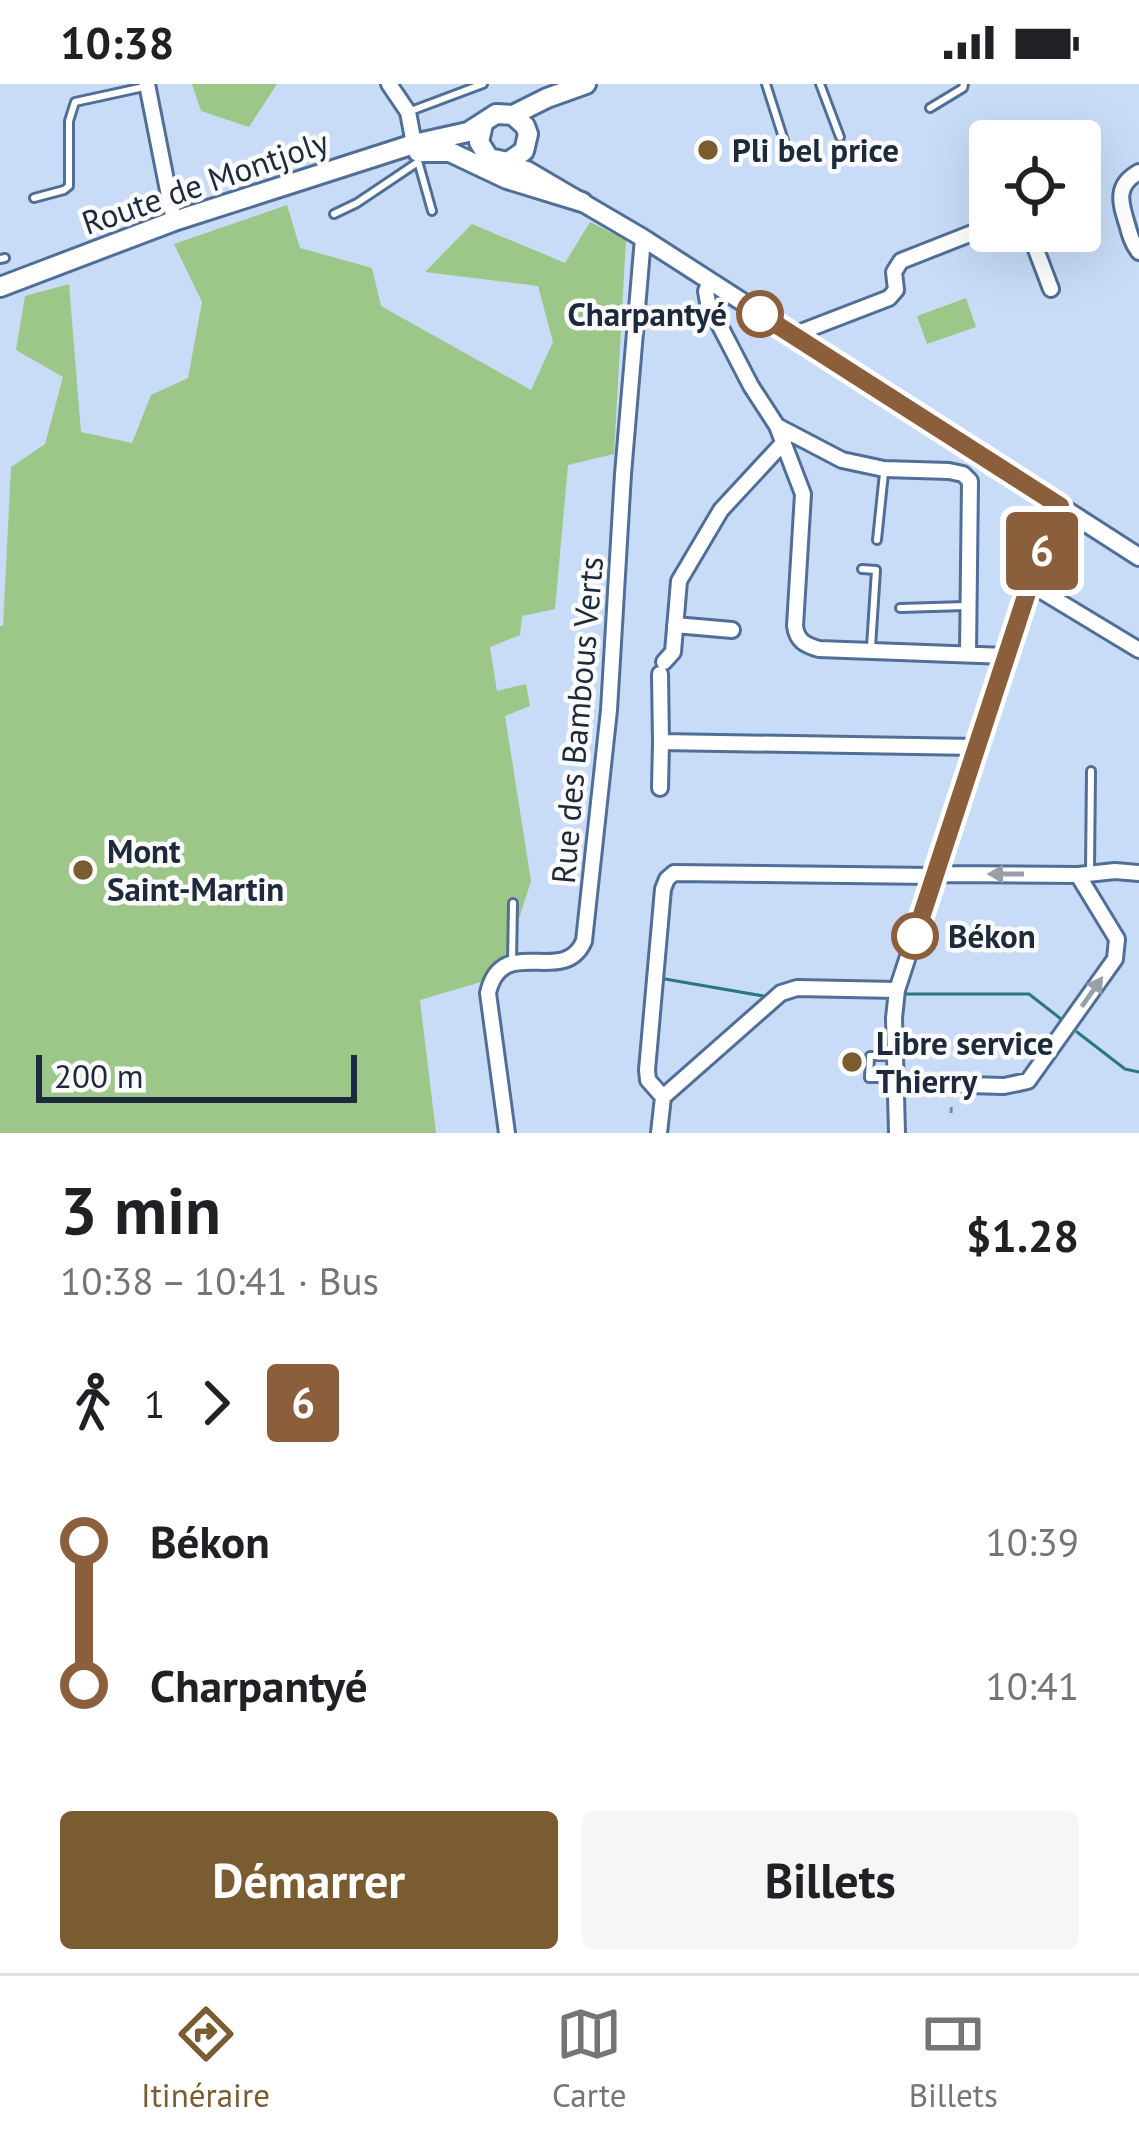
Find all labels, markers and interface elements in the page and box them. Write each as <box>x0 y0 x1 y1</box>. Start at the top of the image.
text: 10:38 <box>60 13 174 71</box>
street label: Route de Montjoly <box>76 119 334 244</box>
map controls <box>969 120 1101 252</box>
button: locate <box>969 120 1101 252</box>
place label: Pli bel price <box>732 128 899 171</box>
marker: Pli bel price <box>695 137 721 163</box>
place label: Charpantyé <box>567 292 727 335</box>
marker: Charpantyé <box>738 292 782 336</box>
line badge: 6 <box>1003 512 1081 590</box>
text: 6 <box>1030 523 1054 578</box>
street label: Rue des Bambous Verts <box>541 555 612 885</box>
place label: Mont Saint-Martin <box>107 829 284 910</box>
marker: Mont Saint-Martin <box>70 857 96 883</box>
one-way arrow <box>986 864 1024 884</box>
marker: Békon <box>893 914 937 958</box>
place label: Békon <box>948 914 1036 957</box>
one-way arrow <box>1080 976 1103 1009</box>
place label: Libre service Thierry <box>876 1021 1054 1102</box>
scale bar <box>36 1049 357 1102</box>
marker: Libre service Thierry <box>839 1049 865 1075</box>
text: 200 m <box>54 1054 144 1097</box>
text: 3 min <box>60 1167 221 1252</box>
text: $1.28 <box>966 1206 1079 1264</box>
text: 10:38 – 10:41 · Bus <box>60 1255 379 1306</box>
icon: walk <box>60 1370 126 1436</box>
icon: forward <box>183 1370 249 1436</box>
text: 6 <box>291 1375 315 1430</box>
text: 1 <box>144 1378 165 1429</box>
text: Békon <box>150 1512 270 1570</box>
text: 10:39 <box>985 1516 1079 1567</box>
text: Charpantyé <box>150 1656 368 1714</box>
text: 10:41 <box>985 1660 1079 1711</box>
button: Démarrer <box>60 1811 558 1949</box>
button: Billets <box>582 1811 1079 1949</box>
tab: Itinéraire <box>141 2001 270 2116</box>
tab: Carte <box>552 2001 627 2116</box>
tab: Billets <box>909 2001 998 2116</box>

